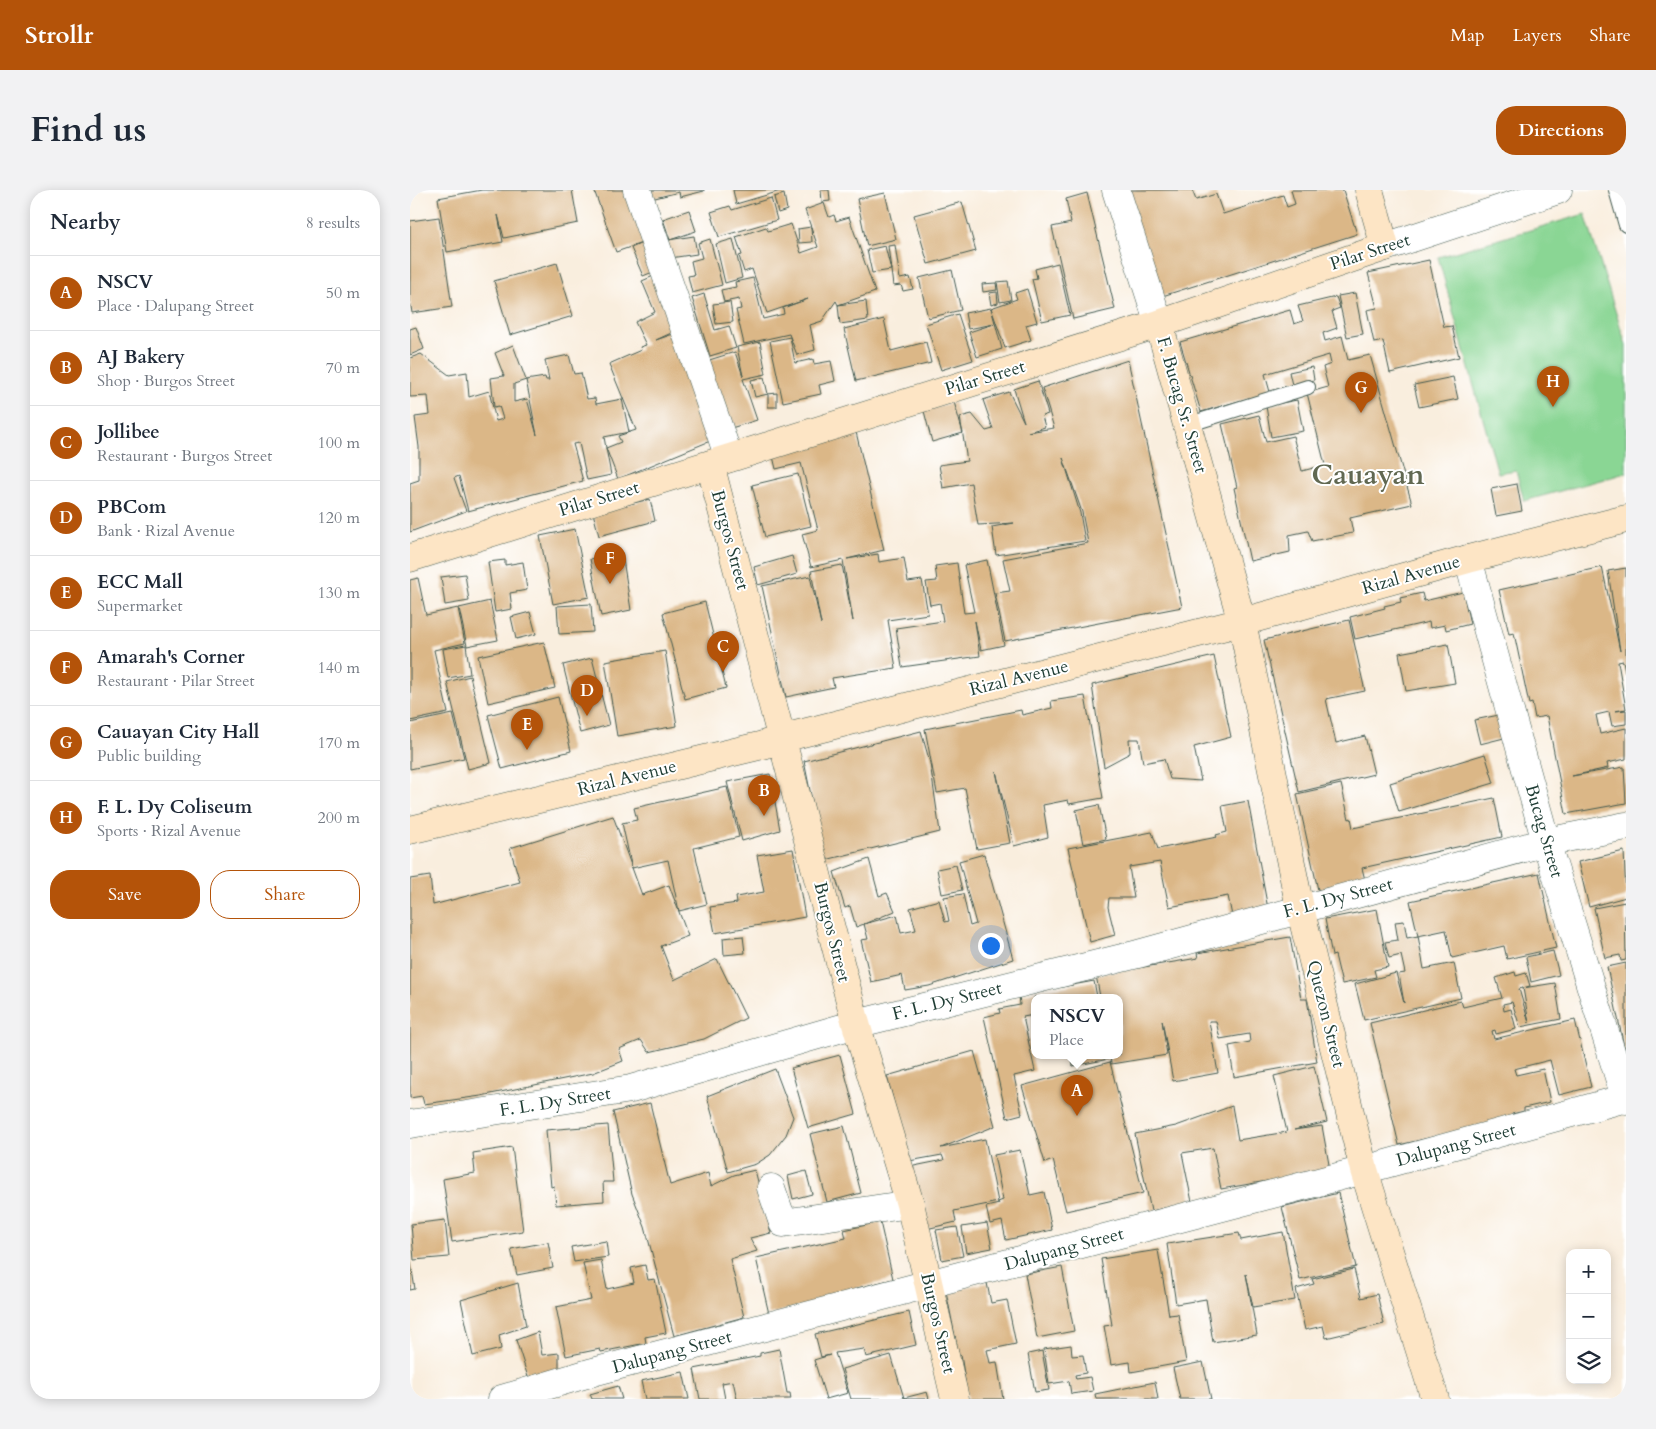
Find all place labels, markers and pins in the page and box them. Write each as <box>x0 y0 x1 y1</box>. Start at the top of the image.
pin: H <box>1537 366 1569 407</box>
pin: G <box>1345 372 1377 413</box>
pin: F <box>594 543 626 584</box>
pin: C <box>707 631 739 672</box>
pin: D <box>571 675 603 716</box>
pin: E <box>511 709 543 750</box>
pin: B <box>748 775 780 816</box>
pin: A <box>1061 1075 1093 1116</box>

